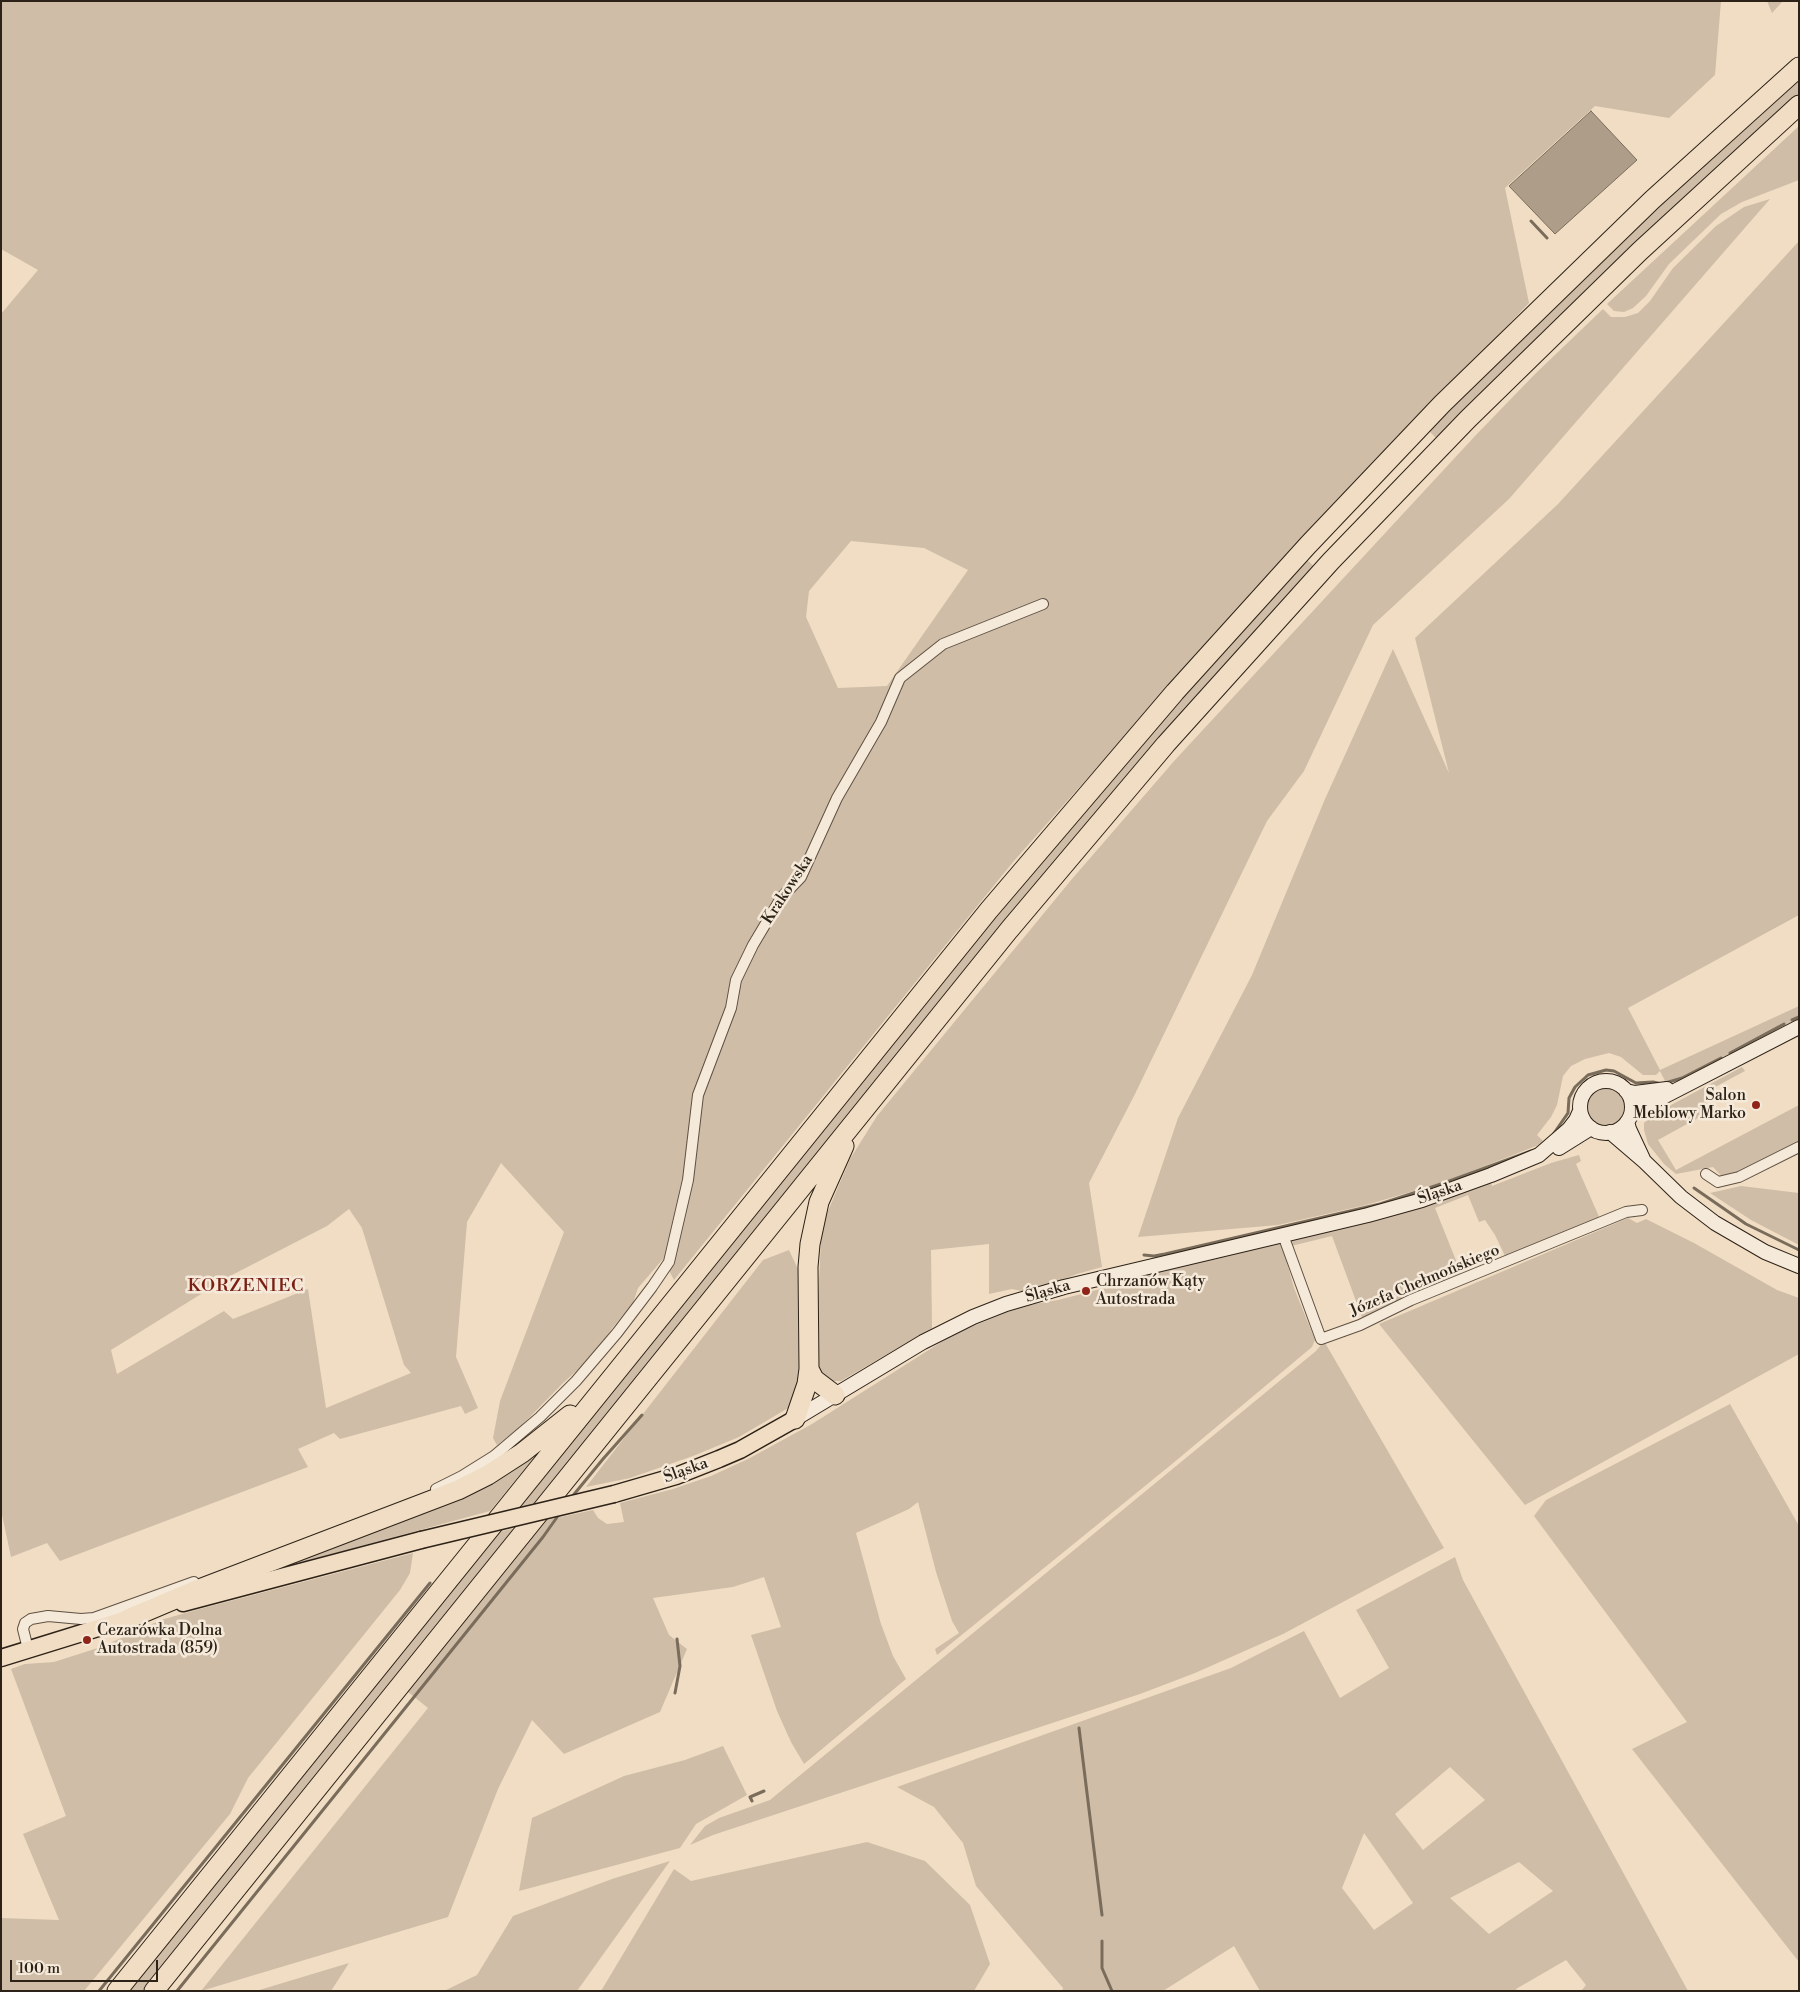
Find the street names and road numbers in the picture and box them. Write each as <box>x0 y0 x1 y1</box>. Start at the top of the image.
street label: Krakowska <box>759 852 817 928</box>
street label: Śląska <box>1415 1176 1465 1210</box>
street label: Józefa Chełmońskiego <box>1347 1241 1503 1321</box>
street label: Śląska <box>1023 1276 1073 1308</box>
street label: Śląska <box>661 1454 711 1488</box>

